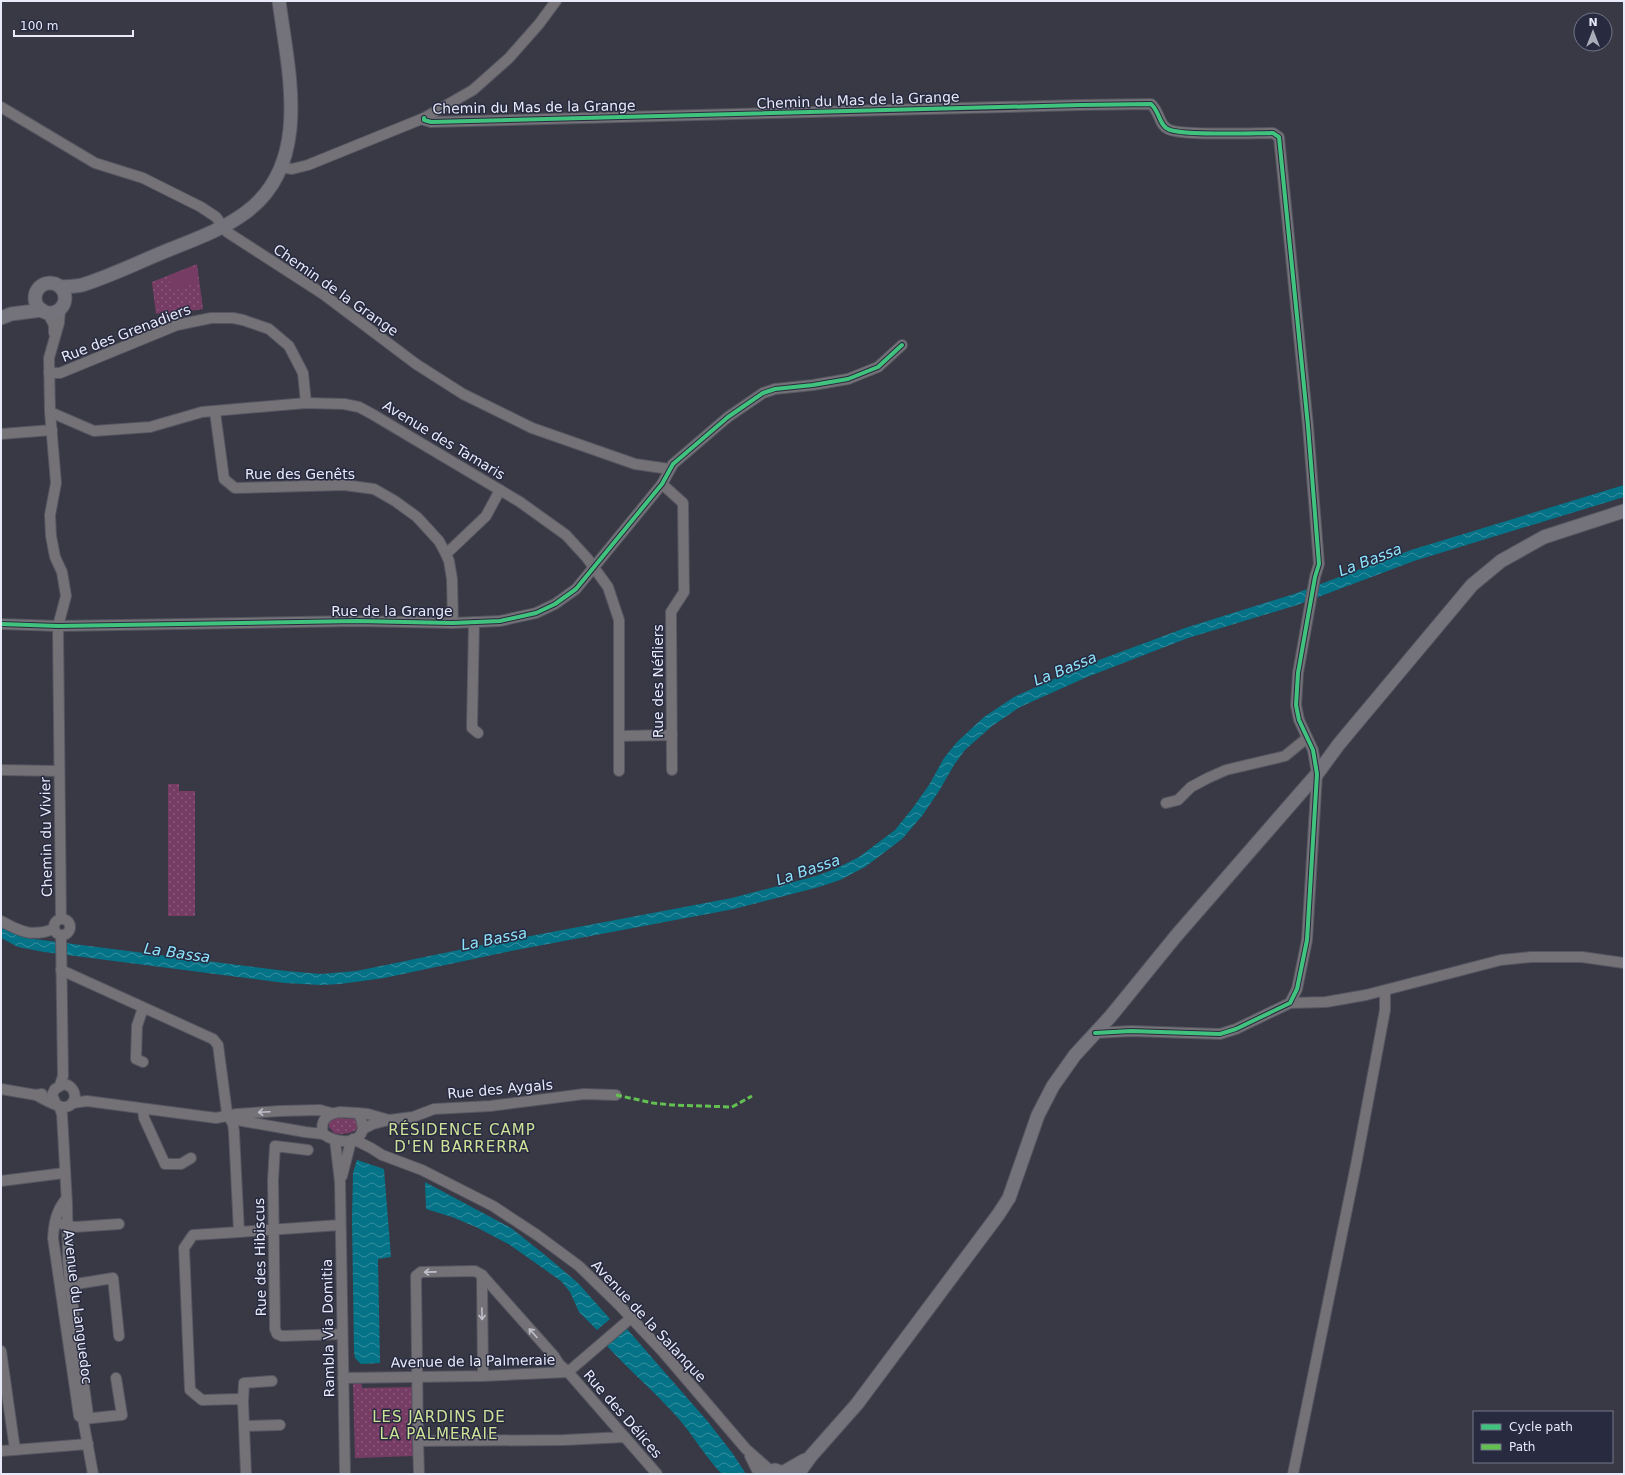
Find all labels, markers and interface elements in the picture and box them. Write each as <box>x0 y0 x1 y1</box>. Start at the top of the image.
scale bar <box>14 12 133 38</box>
north arrow <box>1573 12 1613 52</box>
text: N <box>1588 16 1598 29</box>
text: 100 m <box>20 19 58 33</box>
street label: Chemin du Mas de la Grange <box>756 88 960 112</box>
street label: Chemin du Mas de la Grange <box>432 97 636 117</box>
street label: Chemin de la Grange <box>271 241 401 339</box>
street label: Rue des Grenadiers <box>59 301 193 365</box>
street label: Avenue des Tamaris <box>380 397 508 483</box>
street label: Rue des Genêts <box>245 466 355 482</box>
water label: La Bassa <box>1336 540 1404 580</box>
street label: Rue de la Grange <box>331 603 453 619</box>
street label: Rue des Néfliers <box>650 624 666 738</box>
water label: La Bassa <box>1031 648 1099 690</box>
street label: Chemin du Vivier <box>37 777 55 897</box>
water label: La Bassa <box>774 851 842 889</box>
water label: La Bassa <box>460 924 528 954</box>
water label: La Bassa <box>143 939 211 967</box>
street label: Rue des Aygals <box>447 1076 553 1102</box>
one-way arrow <box>258 1109 271 1116</box>
district label: RÉSIDENCE CAMP D'EN BARRERRA <box>388 1120 536 1156</box>
street label: Rue des Hibiscus <box>251 1198 269 1316</box>
street label: Avenue du Languedoc <box>61 1229 95 1385</box>
street label: Avenue de la Salanque <box>588 1257 710 1385</box>
street label: Rambla Via Domitia <box>319 1259 337 1397</box>
one-way arrow <box>424 1268 437 1276</box>
one-way arrow <box>478 1307 486 1320</box>
one-way arrow <box>529 1328 538 1338</box>
street label: Avenue de la Palmeraie <box>391 1352 555 1370</box>
street label: Rue des Délices <box>581 1367 665 1461</box>
district label: LES JARDINS DE LA PALMERAIE <box>372 1408 506 1443</box>
legend <box>1473 1411 1613 1463</box>
text: Cycle path <box>1509 1420 1573 1434</box>
text: Path <box>1509 1440 1535 1454</box>

